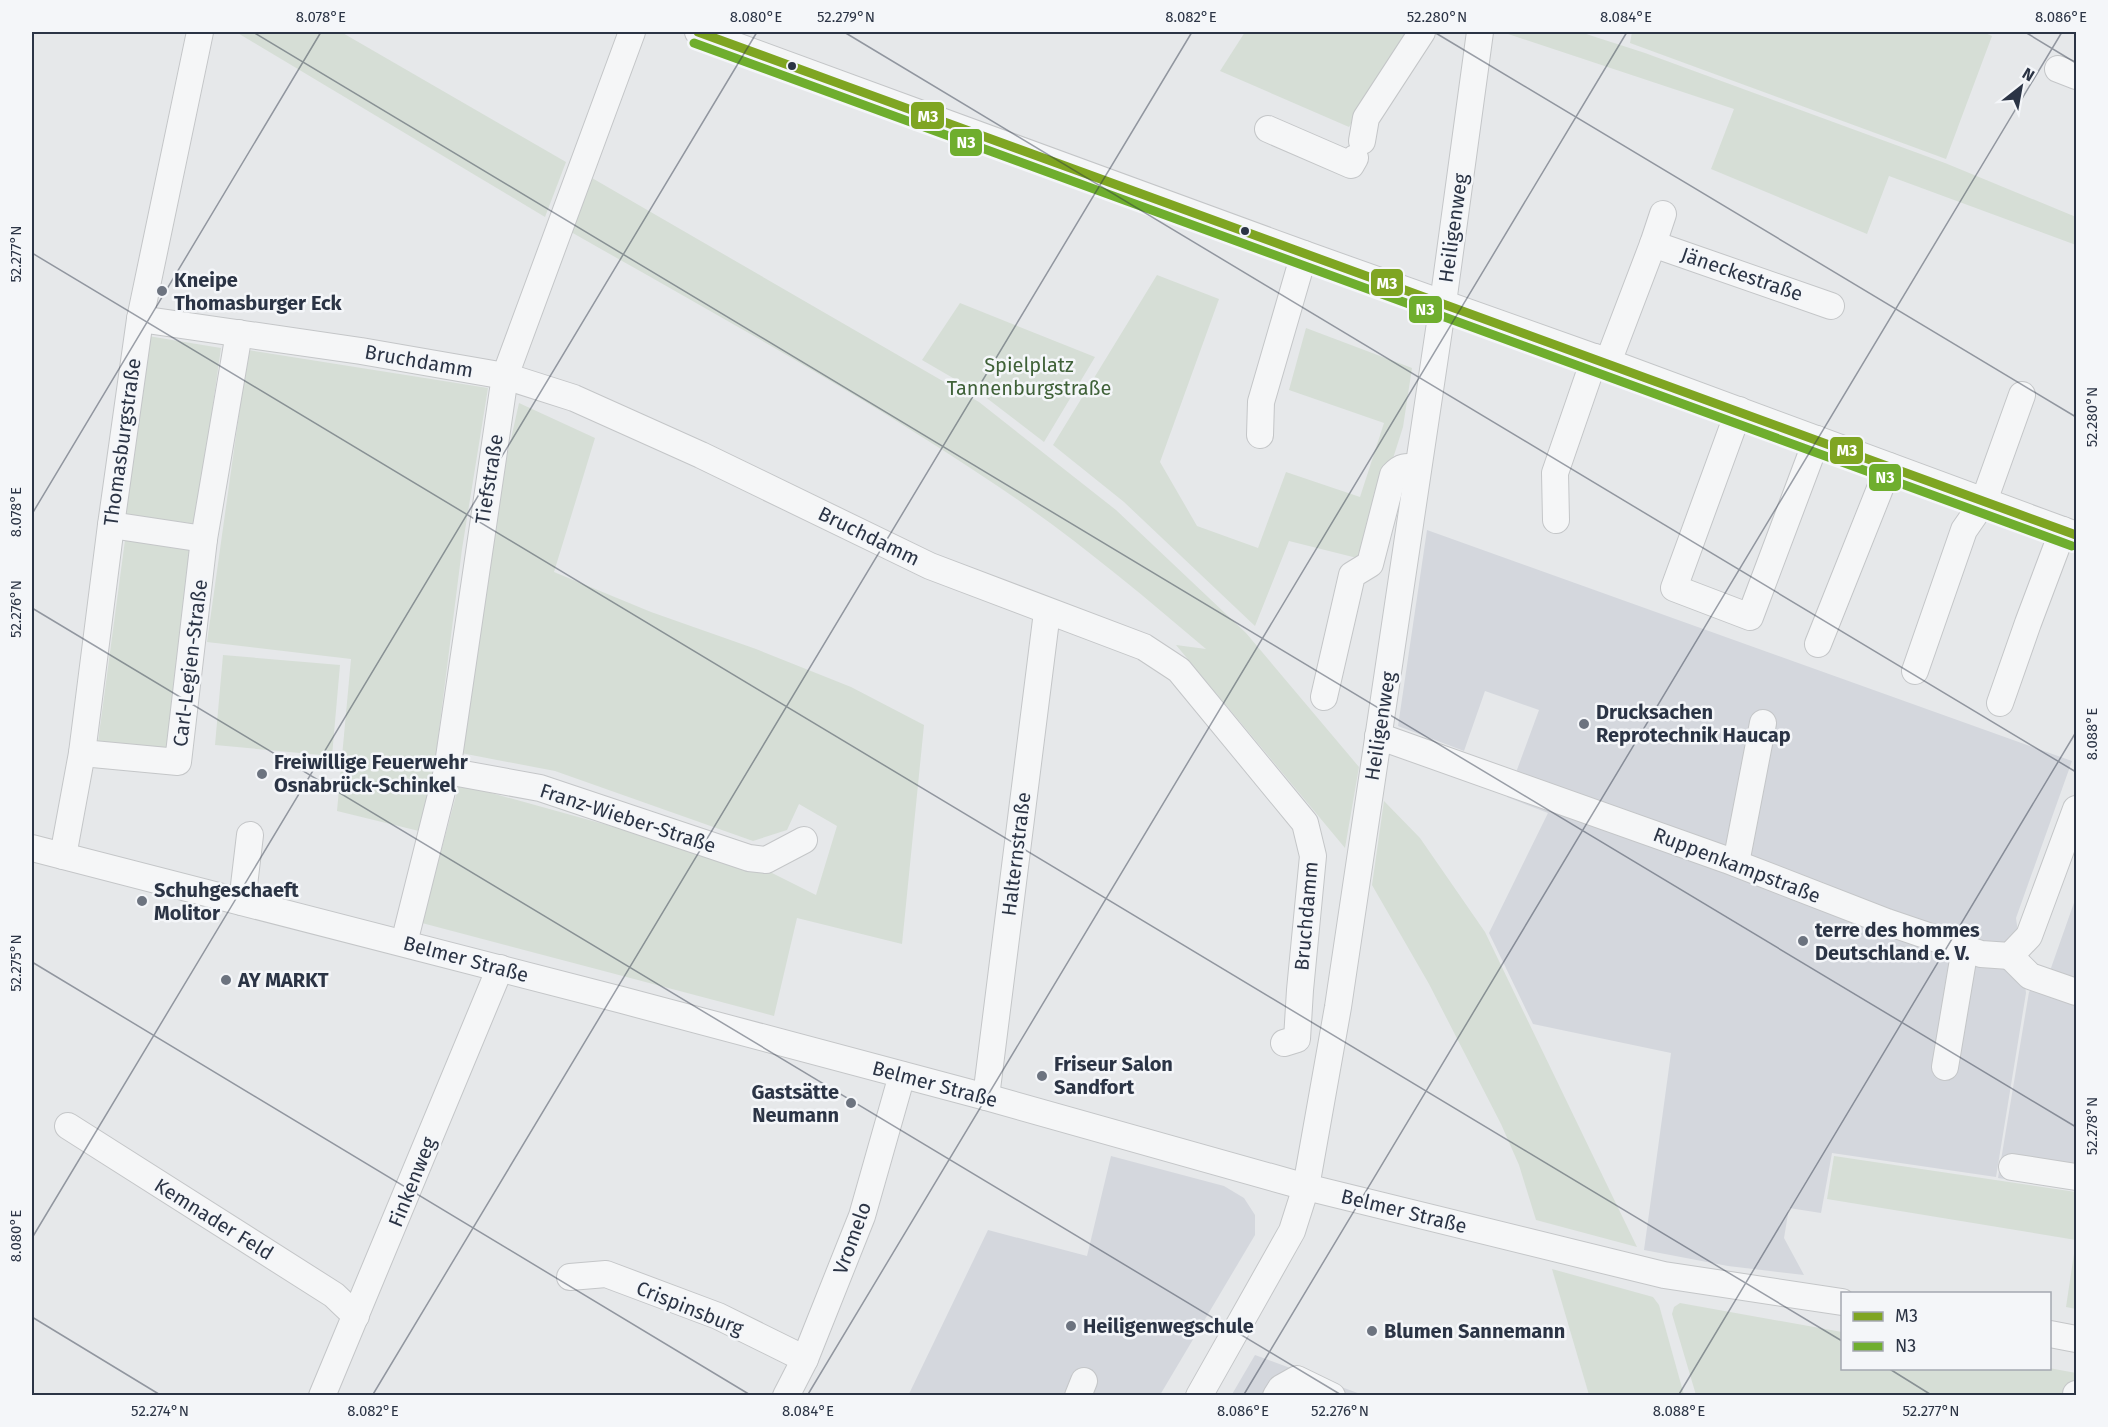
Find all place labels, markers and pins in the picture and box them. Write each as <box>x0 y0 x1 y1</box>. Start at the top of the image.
unlabelled marker <box>786 60 798 72</box>
unlabelled marker <box>1239 225 1251 237</box>
place label: Kneipe Thomasburger Eck <box>174 268 343 315</box>
marker: Kneipe Thomasburger Eck <box>155 284 169 298</box>
place label: Drucksachen Reprotechnik Haucap <box>1596 700 1791 747</box>
marker: Drucksachen Reprotechnik Haucap <box>1577 717 1591 731</box>
place label: Freiwillige Feuerwehr Osnabrück-Schinkel <box>274 750 469 797</box>
marker: Freiwillige Feuerwehr Osnabrück-Schinkel <box>255 767 269 781</box>
place label: Schuhgeschaeft Molitor <box>154 878 299 925</box>
marker: Schuhgeschaeft Molitor <box>135 894 149 908</box>
place label: terre des hommes Deutschland e. V. <box>1815 918 1980 965</box>
marker: terre des hommes Deutschland e. V. <box>1796 934 1810 948</box>
place label: AY MARKT <box>237 968 329 992</box>
marker: AY MARKT <box>219 973 233 987</box>
place label: Friseur Salon Sandfort <box>1054 1052 1173 1099</box>
marker: Friseur Salon Sandfort <box>1035 1069 1049 1083</box>
place label: Gastsätte Neumann <box>751 1080 839 1127</box>
marker: Gastsätte Neumann <box>844 1096 858 1110</box>
place label: Heiligenwegschule <box>1083 1314 1254 1338</box>
marker: Heiligenwegschule <box>1064 1319 1078 1333</box>
place label: Blumen Sannemann <box>1384 1319 1565 1343</box>
marker: Blumen Sannemann <box>1365 1324 1379 1338</box>

